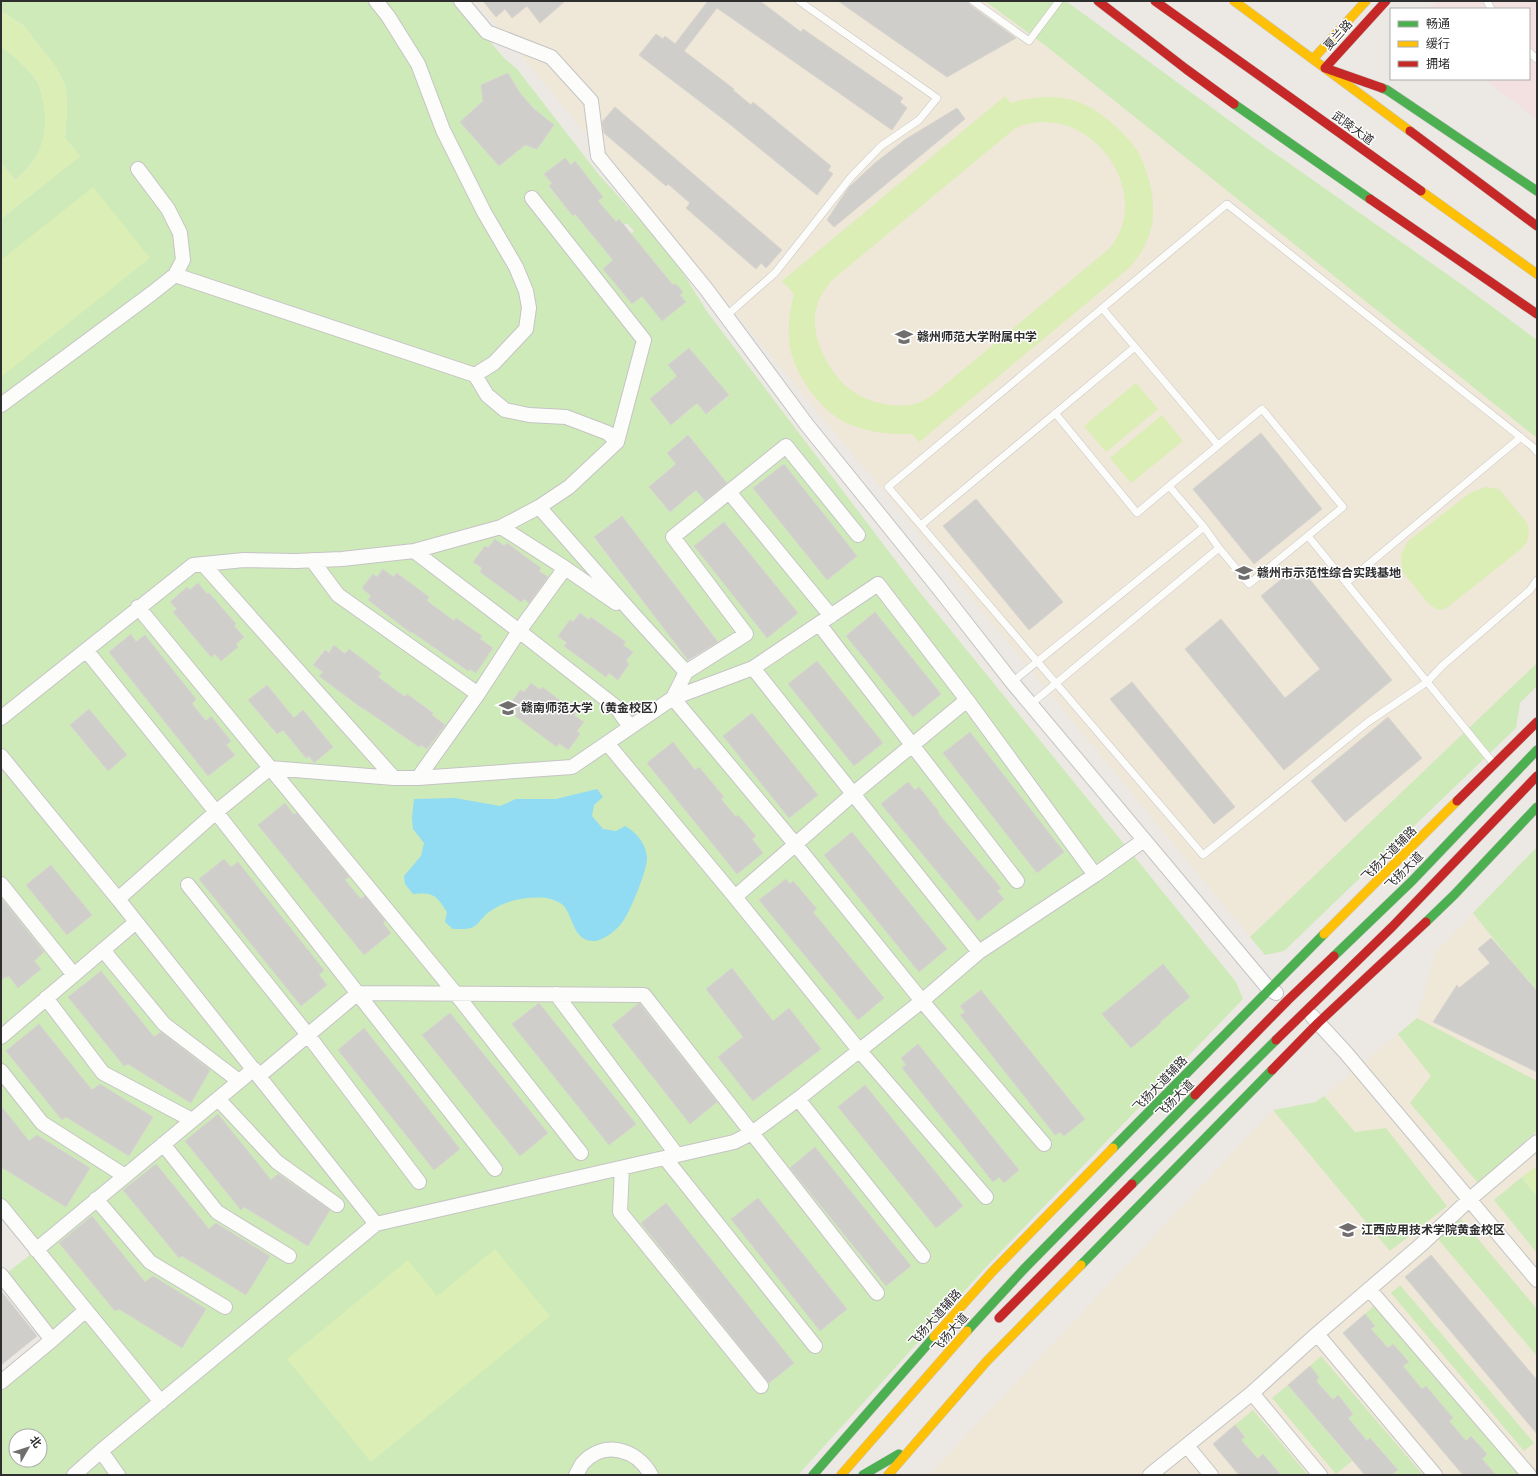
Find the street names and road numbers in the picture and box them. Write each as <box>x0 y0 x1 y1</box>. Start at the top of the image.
street label: 夏兰路 <box>1321 17 1355 53</box>
street label: 武陵大道 <box>1329 108 1377 148</box>
street label: 飞扬大道辅路 <box>1358 823 1420 885</box>
street label: 飞扬大道 <box>1382 849 1426 893</box>
street label: 飞扬大道辅路 <box>1130 1053 1190 1115</box>
street label: 飞扬大道 <box>1153 1077 1197 1121</box>
street label: 飞扬大道辅路 <box>906 1286 964 1350</box>
street label: 飞扬大道 <box>929 1310 971 1356</box>

